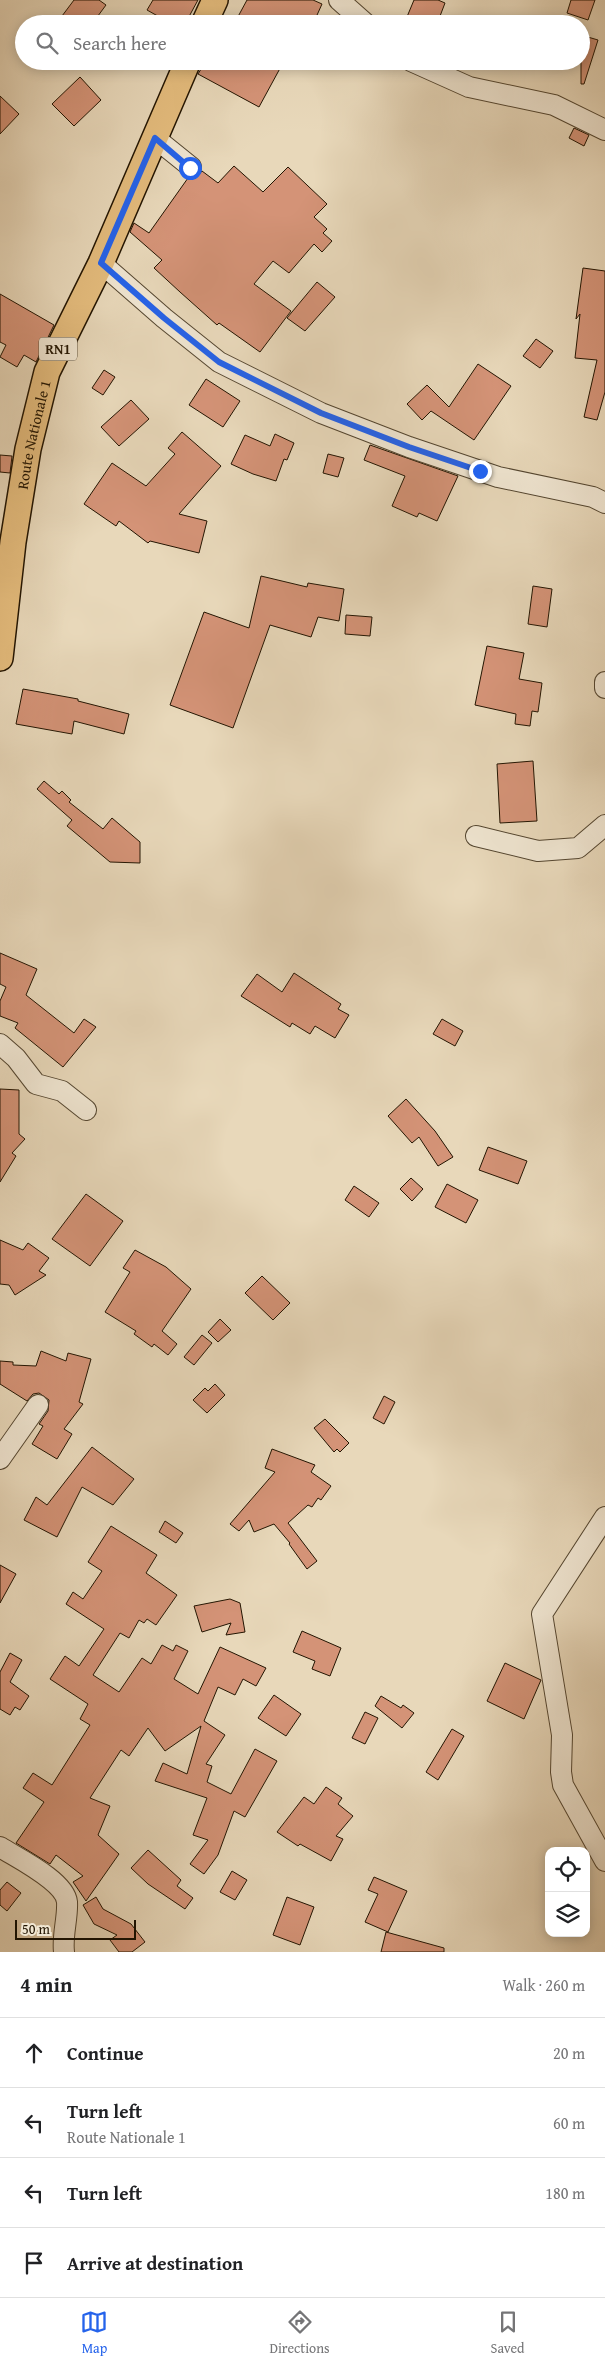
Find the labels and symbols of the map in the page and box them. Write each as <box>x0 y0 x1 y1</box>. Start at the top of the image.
route start <box>179 157 202 180</box>
road number: RN1 <box>39 338 77 360</box>
street label: Route Nationale 1 <box>11 378 55 491</box>
route end <box>469 460 492 483</box>
scale bar <box>15 1917 136 1940</box>

